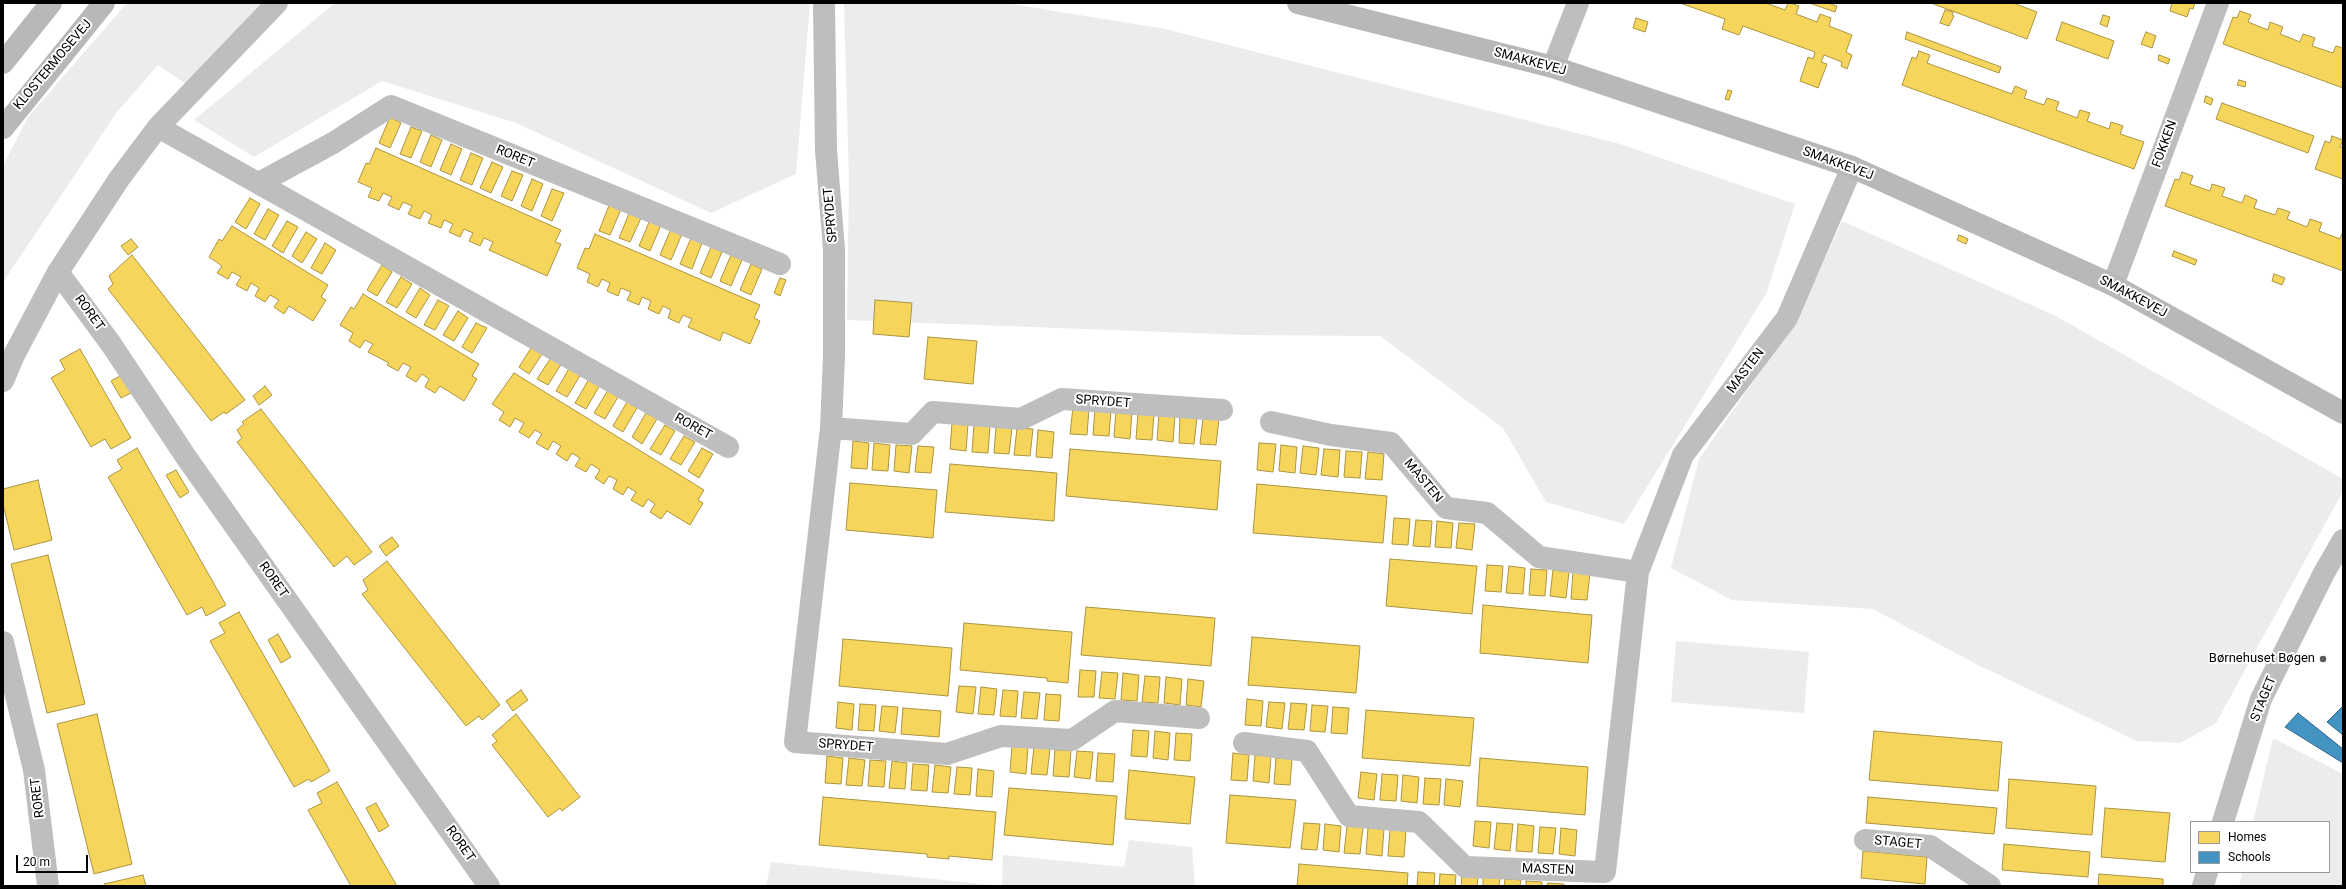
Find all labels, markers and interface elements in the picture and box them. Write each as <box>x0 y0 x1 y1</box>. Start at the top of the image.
street label: KLOSTERMOSEVEJ <box>11 17 95 113</box>
street label: SMAKKEVEJ <box>1492 45 1568 79</box>
street label: FOKKEN <box>2149 118 2181 170</box>
street label: RORET <box>493 142 537 172</box>
street label: SMAKKEVEJ <box>1800 144 1876 184</box>
street label: SPRYDET <box>821 187 841 243</box>
street label: SMAKKEVEJ <box>2097 273 2169 321</box>
street label: RORET <box>71 292 107 334</box>
street label: MASTEN <box>1724 346 1768 396</box>
street label: SPRYDET <box>1075 392 1131 412</box>
street label: RORET <box>672 410 714 444</box>
street label: MASTEN <box>1400 456 1446 506</box>
street label: RORET <box>255 559 291 601</box>
place label: Børnehuset Bøgen <box>2209 651 2315 667</box>
marker: Børnehuset Bøgen <box>2318 654 2328 664</box>
street label: STAGET <box>2248 674 2280 724</box>
street label: SPRYDET <box>818 736 874 756</box>
street label: RORET <box>28 777 48 819</box>
legend <box>2190 821 2330 873</box>
street label: RORET <box>442 823 478 865</box>
text: Homes <box>2228 830 2266 844</box>
street label: STAGET <box>1874 833 1922 853</box>
scale bar <box>18 847 90 873</box>
text: Schools <box>2228 850 2271 864</box>
text: 20 m <box>23 855 50 869</box>
street label: MASTEN <box>1522 861 1574 879</box>

